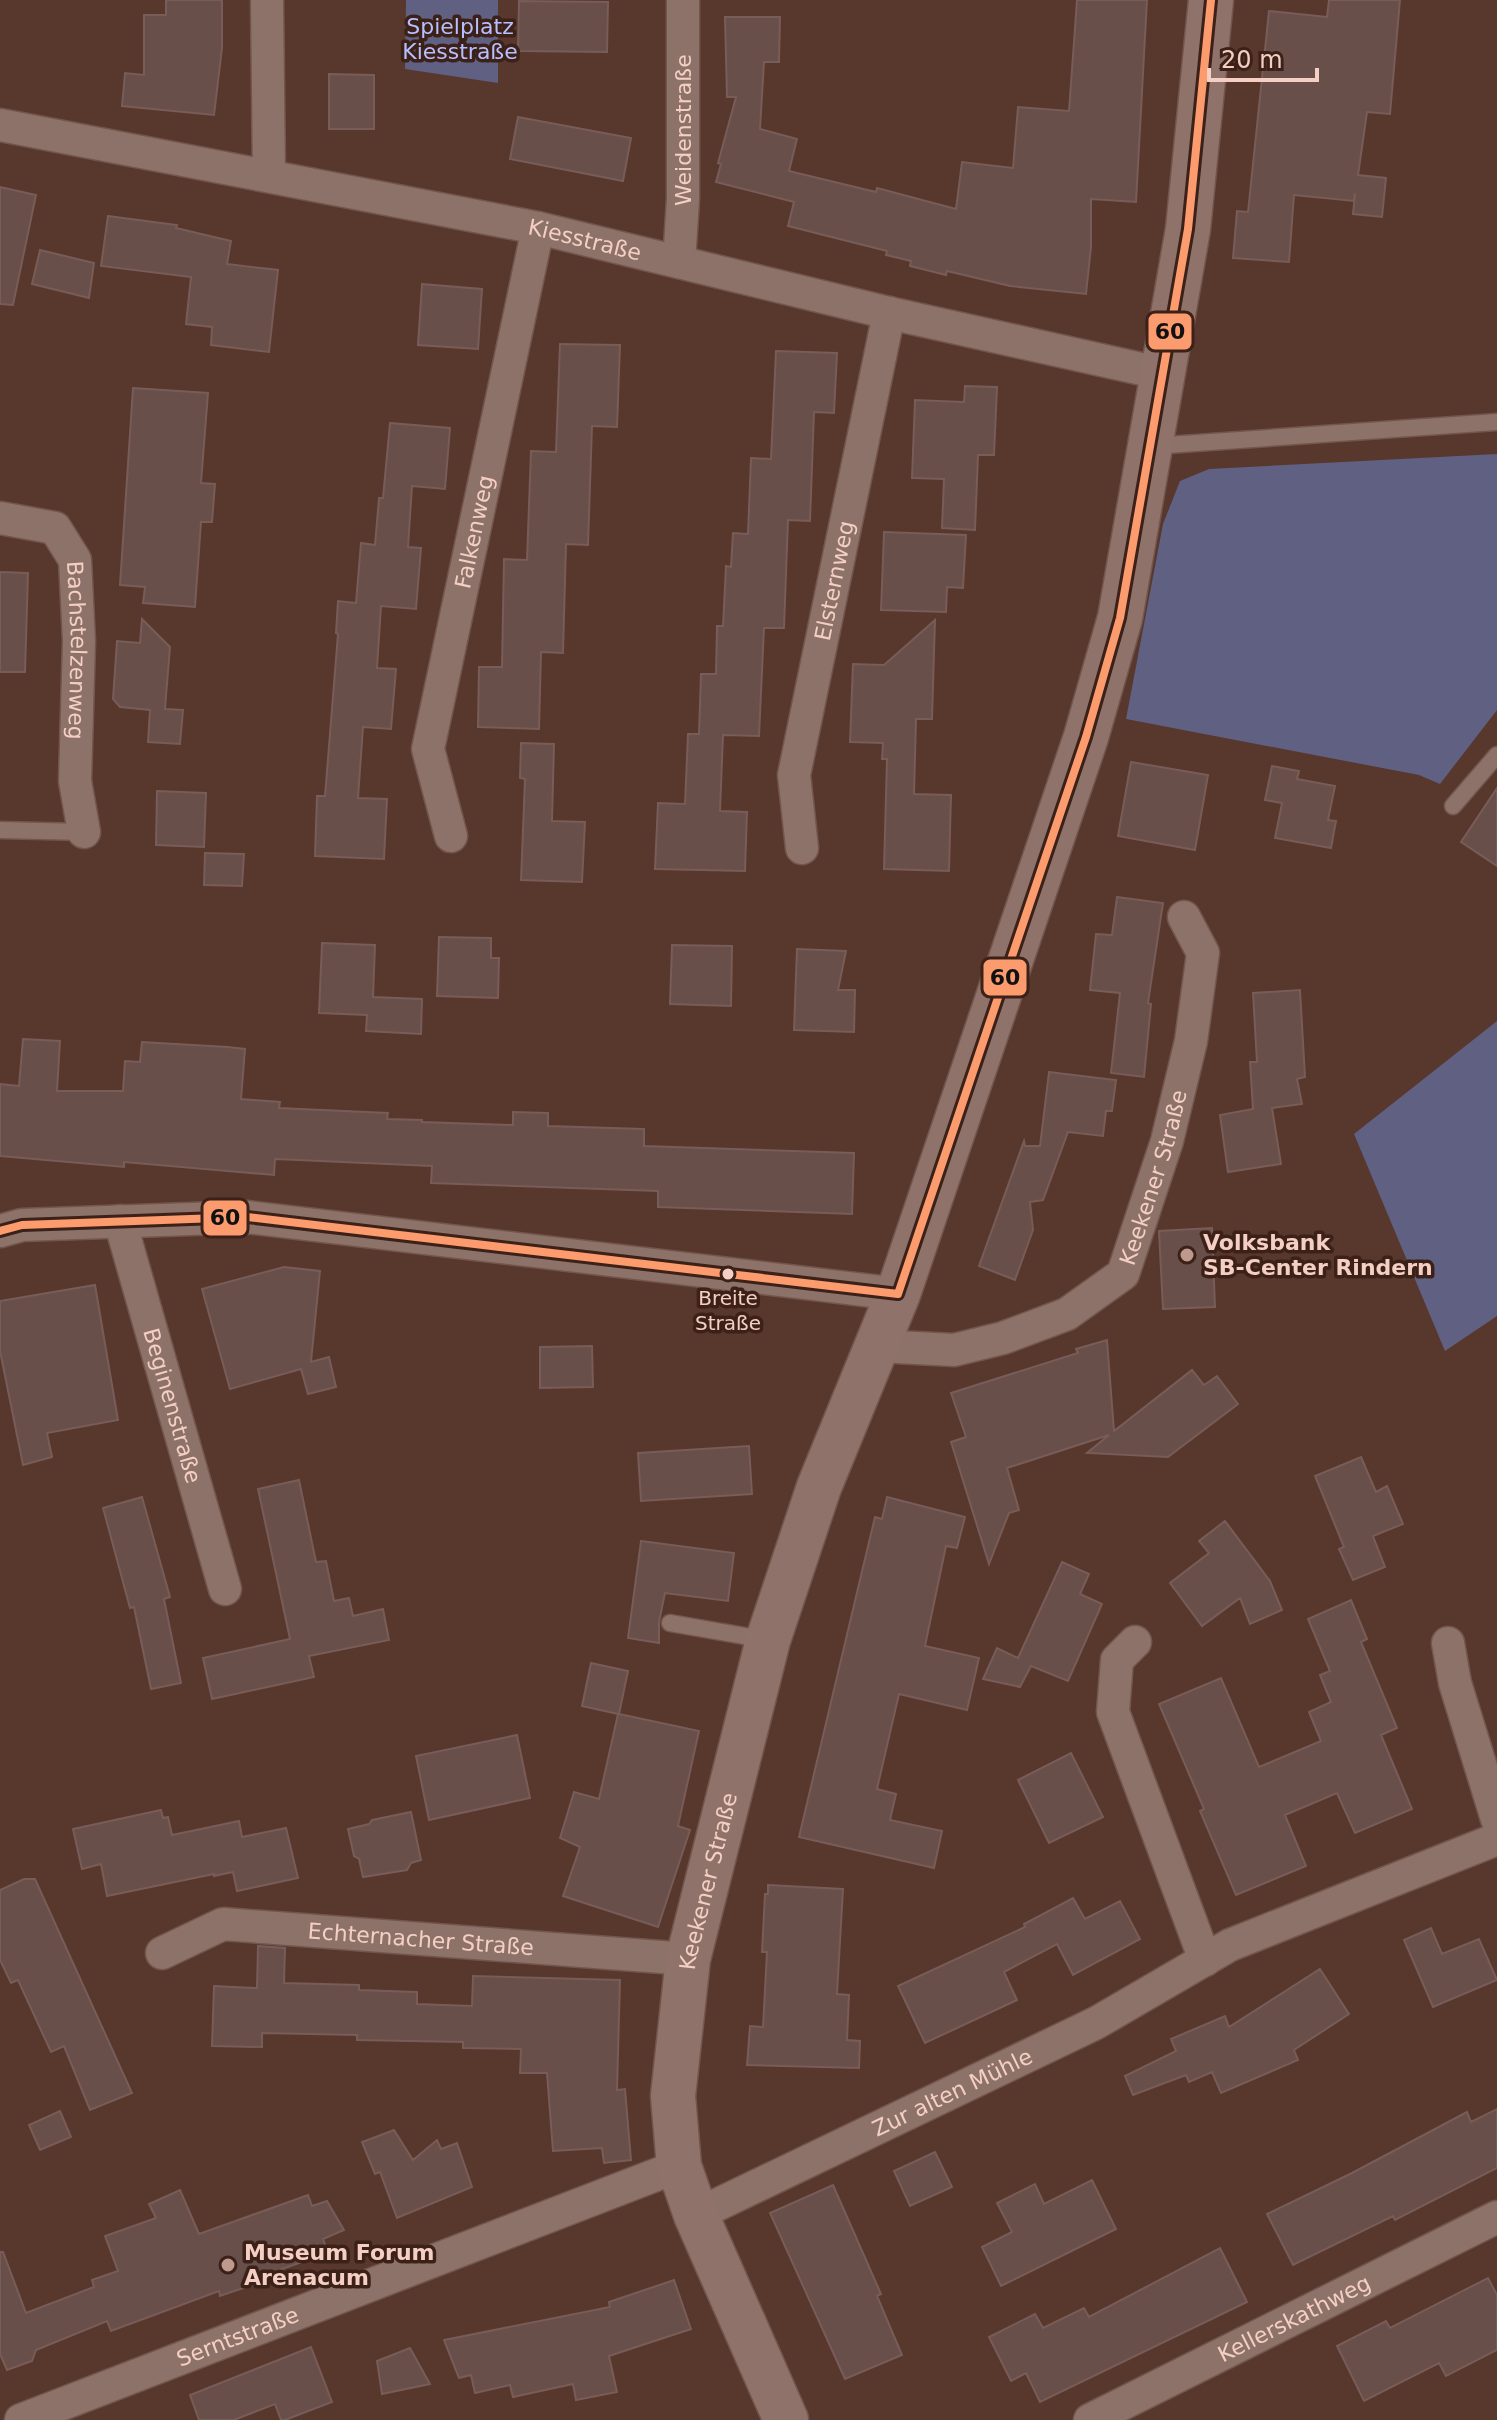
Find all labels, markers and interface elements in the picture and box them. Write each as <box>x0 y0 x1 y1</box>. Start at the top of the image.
park label: Spielplatz Kiesstraße <box>402 14 518 64</box>
scale bar <box>1209 32 1317 82</box>
text: 20 m <box>1221 46 1283 74</box>
street label: Weidenstraße <box>671 54 696 206</box>
street label: Kiesstraße <box>526 214 644 265</box>
line badge: 60 <box>1147 312 1193 351</box>
text: 60 <box>1155 319 1185 344</box>
street label: Falkenweg <box>450 473 498 591</box>
street label: Elsternweg <box>809 518 859 643</box>
street label: Bachstelzenweg <box>63 560 92 740</box>
line badge: 60 <box>982 958 1028 997</box>
text: 60 <box>990 965 1020 990</box>
street label: Keekener Straße <box>1114 1087 1191 1268</box>
line badge: 60 <box>202 1199 248 1237</box>
text: 60 <box>210 1205 240 1230</box>
place label: Volksbank SB-Center Rindern <box>1203 1230 1433 1280</box>
marker: Volksbank SB-Center Rindern <box>1178 1246 1196 1264</box>
marker: Breite Straße <box>720 1266 736 1282</box>
place label: Breite Straße <box>695 1286 761 1335</box>
street label: Beginenstraße <box>139 1325 207 1486</box>
street label: Keekener Straße <box>674 1790 742 1971</box>
street label: Echternacher Straße <box>307 1918 535 1960</box>
street label: Zur alten Mühle <box>868 2043 1036 2141</box>
place label: Museum Forum Arenacum <box>244 2240 435 2290</box>
marker: Museum Forum Arenacum <box>219 2256 237 2274</box>
street label: Kellerskathweg <box>1214 2270 1374 2367</box>
street label: Serntstraße <box>173 2302 302 2371</box>

